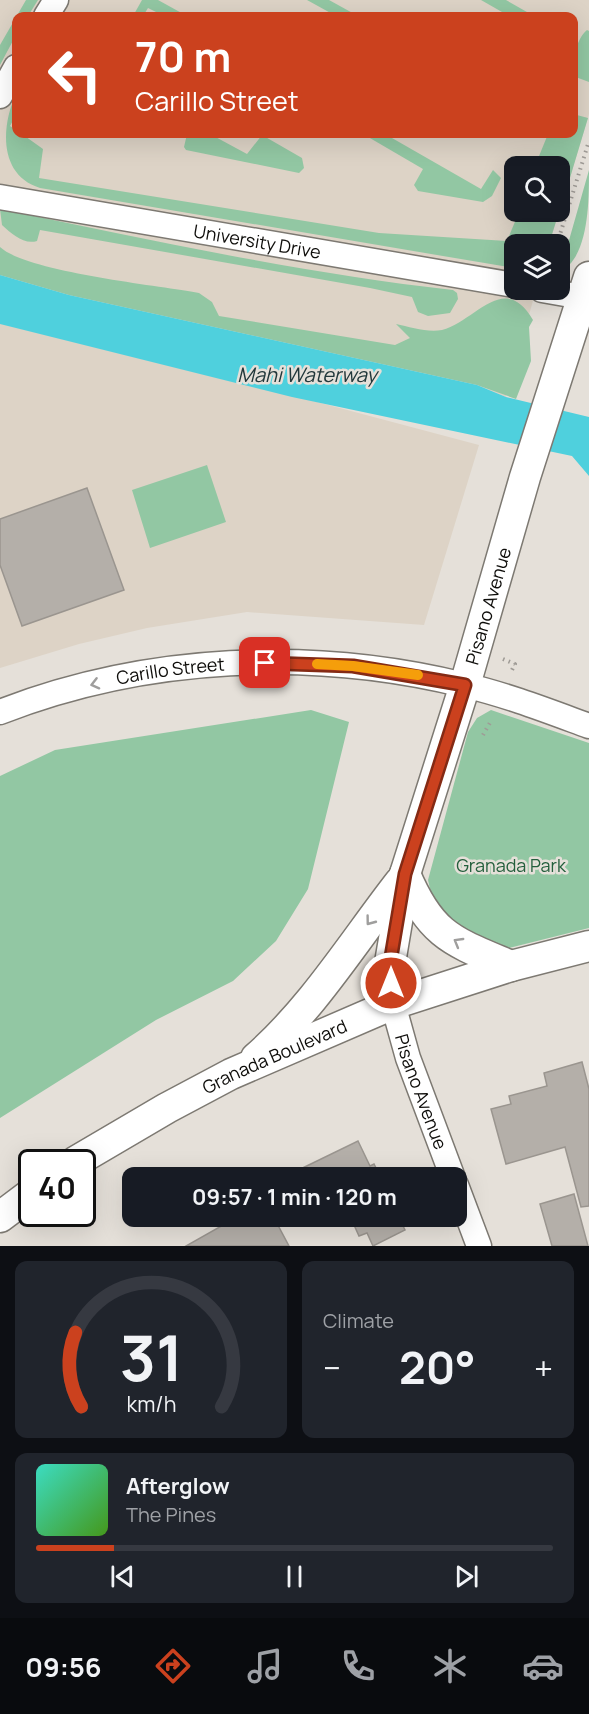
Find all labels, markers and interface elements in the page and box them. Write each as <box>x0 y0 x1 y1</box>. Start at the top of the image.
text: 70 m <box>135 27 231 85</box>
icon: left <box>36 36 114 114</box>
text: Carillo Street <box>135 82 299 119</box>
map controls <box>504 156 570 300</box>
button: search <box>504 156 570 222</box>
street label: University Drive <box>192 218 323 264</box>
button: layers <box>504 234 570 300</box>
water label: Mahi Waterway <box>237 361 379 388</box>
street label: Pisano Avenue <box>460 544 516 667</box>
pin <box>239 637 290 688</box>
icon: arrive <box>248 646 281 679</box>
street label: Carillo Street <box>114 652 225 690</box>
one-way arrow <box>90 676 100 689</box>
park label: Granada Park <box>456 853 567 877</box>
one-way arrow <box>366 914 377 925</box>
one-way arrow <box>454 937 464 949</box>
position arrow <box>359 951 423 1015</box>
street label: Granada Boulevard <box>198 1013 350 1099</box>
street label: Pisano Avenue <box>390 1031 453 1153</box>
speed limit sign: 40 <box>18 1149 96 1227</box>
text: 09:57 · 1 min · 120 m <box>192 1182 397 1212</box>
text: Climate <box>323 1307 394 1334</box>
text: 31 <box>119 1314 183 1400</box>
text: 20° <box>399 1336 476 1398</box>
text: − <box>323 1345 341 1390</box>
text: + <box>534 1345 553 1390</box>
text: km/h <box>126 1389 176 1418</box>
text: Afterglow <box>126 1471 230 1501</box>
text: The Pines <box>126 1501 216 1528</box>
icon: previous <box>106 1560 139 1593</box>
icon: pause <box>278 1560 311 1593</box>
icon: next <box>450 1560 483 1593</box>
icon: directions <box>152 1645 194 1687</box>
icon: music <box>244 1645 286 1687</box>
icon: phone <box>337 1645 379 1687</box>
icon: climate <box>429 1645 471 1687</box>
icon: car <box>522 1645 564 1687</box>
text: 09:56 <box>25 1648 102 1685</box>

